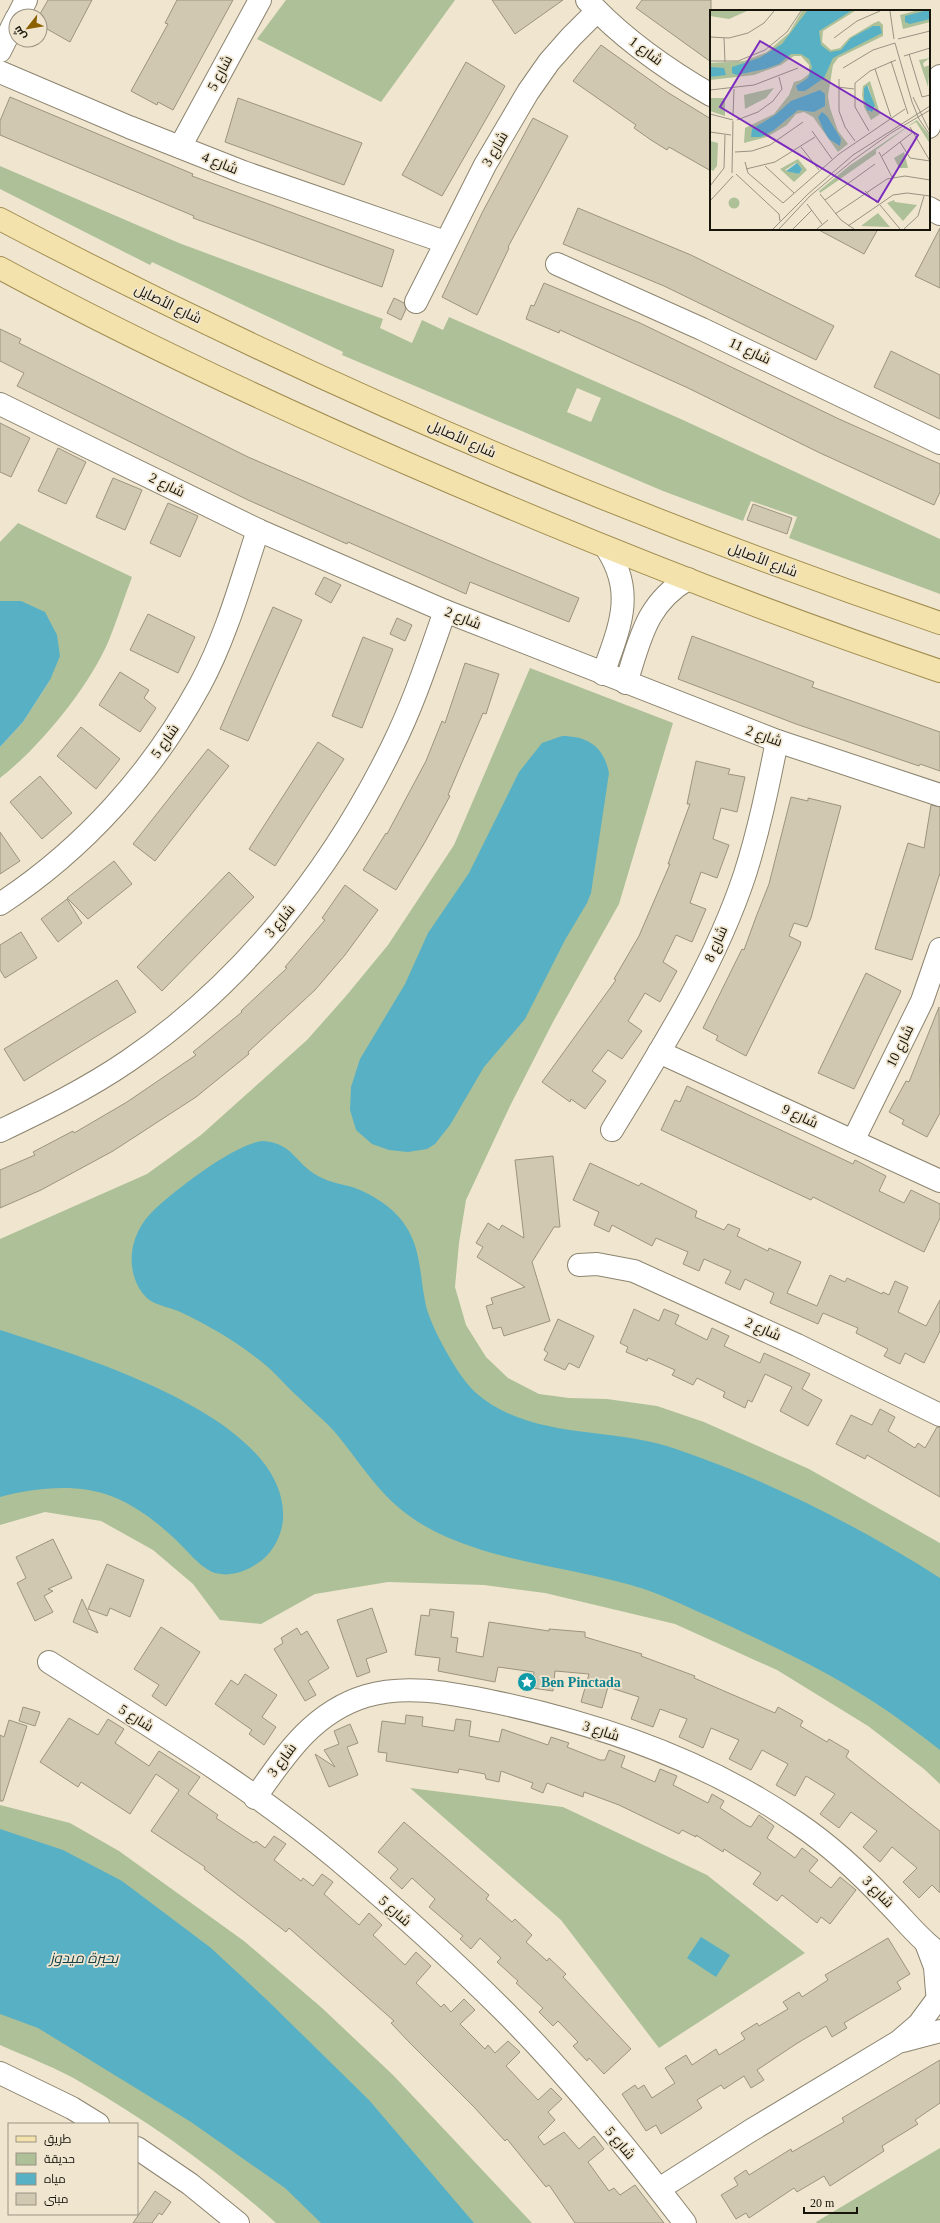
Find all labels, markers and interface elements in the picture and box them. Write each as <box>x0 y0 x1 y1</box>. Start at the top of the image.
north arrow <box>8 8 48 48</box>
inset map <box>710 10 930 230</box>
text: ش <box>11 23 29 42</box>
street label: شارع 1 <box>626 34 666 69</box>
street label: شارع 5 <box>205 53 236 94</box>
street label: شارع 3 <box>479 129 512 170</box>
street label: شارع 4 <box>199 149 240 178</box>
street label: شارع الأصايل <box>132 281 204 328</box>
street label: شارع 11 <box>726 335 773 368</box>
street label: شارع الأصايل <box>425 417 498 462</box>
street label: شارع 2 <box>146 470 187 501</box>
street label: شارع الأصايل <box>726 540 800 581</box>
street label: شارع 2 <box>442 604 483 633</box>
street label: شارع 5 <box>148 721 183 761</box>
street label: شارع 2 <box>743 723 784 750</box>
street label: شارع 3 <box>262 902 299 941</box>
street label: شارع 8 <box>701 924 731 965</box>
street label: شارع 10 <box>883 1023 917 1070</box>
street label: شارع 9 <box>779 1101 820 1132</box>
street label: شارع 2 <box>742 1314 783 1344</box>
place icon: Ben Pinctada <box>516 1671 538 1693</box>
place label: Ben Pinctada <box>541 1675 621 1690</box>
street label: شارع 5 <box>116 1702 156 1735</box>
street label: شارع 3 <box>580 1718 621 1745</box>
street label: شارع 3 <box>265 1740 300 1780</box>
street label: شارع 3 <box>859 1873 896 1911</box>
street label: شارع 5 <box>375 1893 414 1930</box>
water label: بحيرة ميدوز <box>48 1950 119 1967</box>
legend <box>8 2123 138 2215</box>
street label: شارع 5 <box>601 2124 638 2163</box>
text: طريق <box>44 2132 72 2146</box>
text: حديقة <box>44 2152 75 2166</box>
text: مياه <box>44 2172 66 2186</box>
scale bar <box>804 2189 857 2215</box>
text: مبنى <box>44 2192 69 2206</box>
text: 20 m <box>810 2196 835 2210</box>

